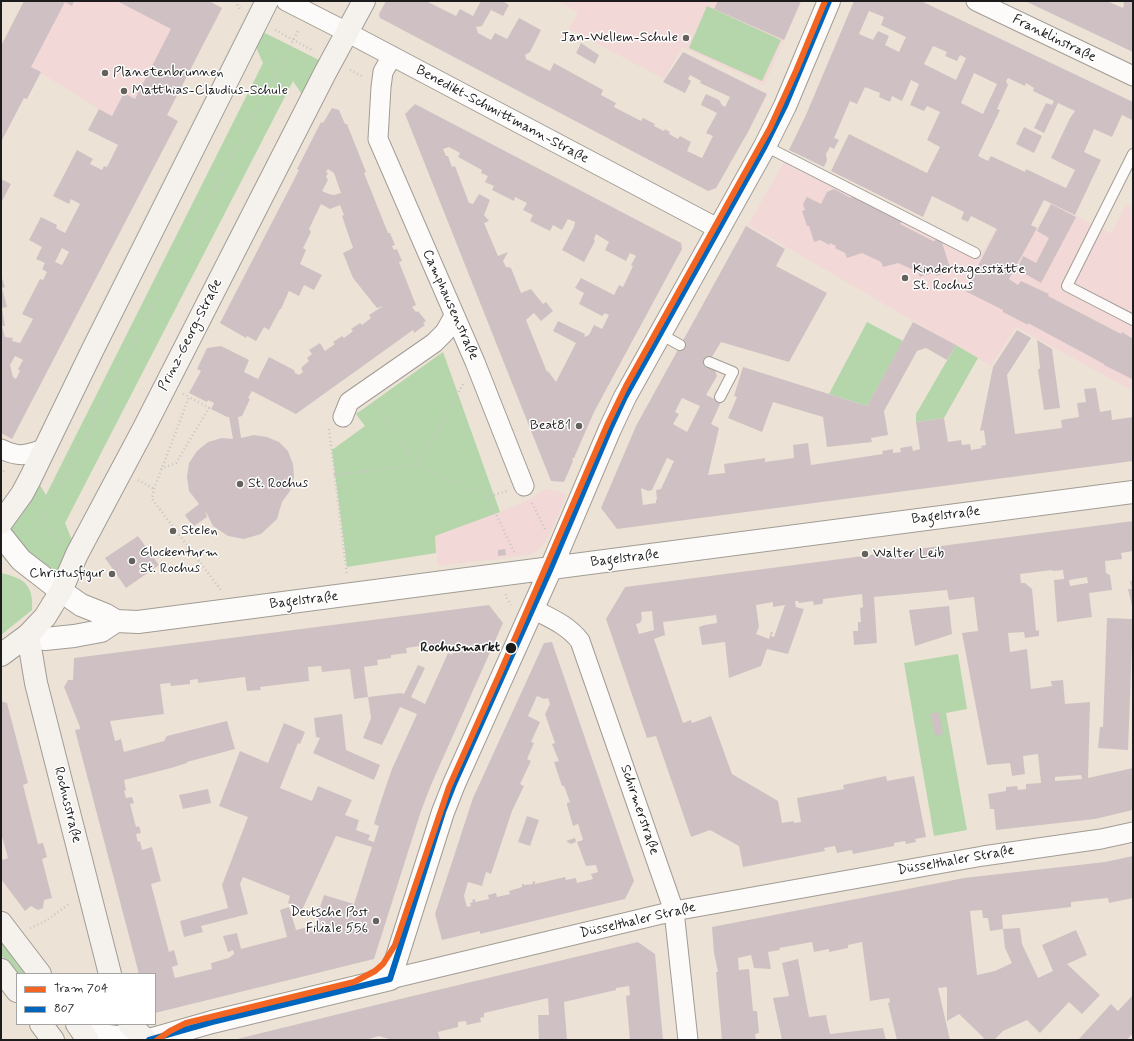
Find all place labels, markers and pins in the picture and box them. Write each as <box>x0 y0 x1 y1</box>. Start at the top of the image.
place label: Jan-Wellem-Schule <box>561 30 678 46</box>
marker: Jan-Wellem-Schule <box>681 33 691 43</box>
place label: Planetenbrunnen <box>113 65 224 81</box>
marker: Planetenbrunnen <box>100 68 110 78</box>
place label: Matthias-Claudius-Schule <box>132 83 288 99</box>
marker: Matthias-Claudius-Schule <box>119 86 129 96</box>
place label: Kindertagesstätte St. Rochus <box>913 262 1025 294</box>
marker: Kindertagesstätte St. Rochus <box>900 273 910 283</box>
place label: Beat81 <box>530 418 571 434</box>
marker: Beat81 <box>574 421 584 431</box>
place label: St. Rochus <box>248 476 308 492</box>
marker: St. Rochus <box>235 479 245 489</box>
place label: Stelen <box>181 523 217 539</box>
marker: Stelen <box>168 526 178 536</box>
place label: Glockenturm St. Rochus <box>140 545 218 578</box>
place label: Walter Leib <box>873 546 944 562</box>
marker: Walter Leib <box>860 549 870 559</box>
marker: Glockenturm St. Rochus <box>127 556 137 566</box>
place label: Christusfigur <box>29 566 104 582</box>
marker: Christusfigur <box>107 569 117 579</box>
place label: Rochusmarkt <box>420 640 500 656</box>
marker: Rochusmarkt <box>504 641 518 655</box>
place label: Deutsche Post Filiale 556 <box>290 905 368 938</box>
marker: Deutsche Post Filiale 556 <box>371 916 381 926</box>

